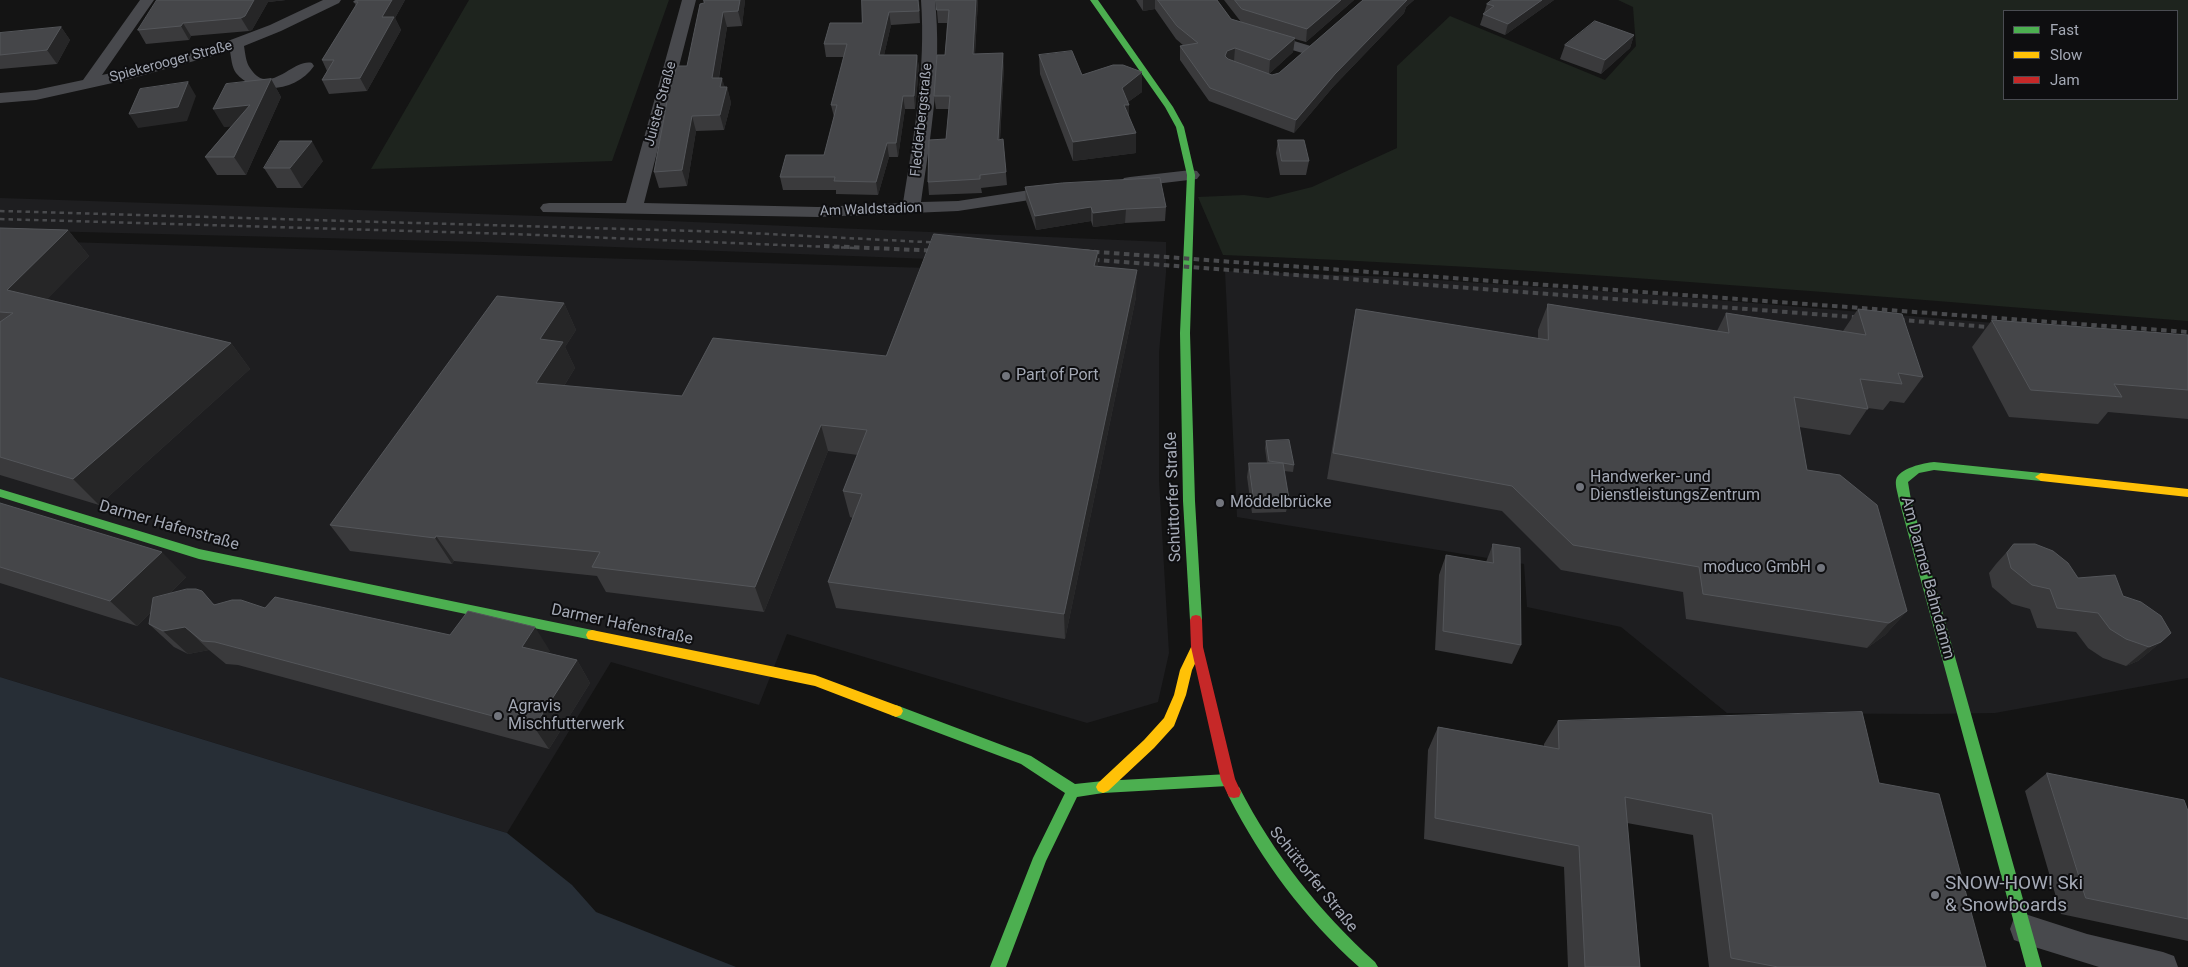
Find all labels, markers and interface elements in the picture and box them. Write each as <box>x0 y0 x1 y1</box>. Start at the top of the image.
legend <box>2003 10 2178 100</box>
text: Fast <box>2050 21 2079 39</box>
street label: Spiekerooger Straße <box>108 38 234 86</box>
text: Slow <box>2050 46 2082 64</box>
street label: Juister Straße <box>642 60 680 148</box>
street label: Fledderbergstraße <box>908 62 936 178</box>
text: Jam <box>2050 71 2080 89</box>
street label: Am Waldstadion <box>820 200 922 220</box>
place label: Part of Port <box>1016 366 1099 386</box>
marker: Part of Port <box>1000 370 1012 382</box>
street label: Schüttorfer Straße <box>1162 432 1186 562</box>
place label: Handwerker- und DienstleistungsZentrum <box>1590 468 1760 506</box>
marker: Handwerker- und DienstleistungsZentrum <box>1574 481 1586 493</box>
place label: Möddelbrücke <box>1230 493 1332 513</box>
street label: Am Darmer Bahndamm <box>1896 495 1958 661</box>
street label: Darmer Hafenstraße <box>97 497 241 555</box>
marker: Möddelbrücke <box>1214 497 1226 509</box>
place label: moduco GmbH <box>1703 558 1811 578</box>
marker: moduco GmbH <box>1815 562 1827 574</box>
street label: Darmer Hafenstraße <box>549 601 695 649</box>
place label: Agravis Mischfutterwerk <box>508 697 624 735</box>
marker: Agravis Mischfutterwerk <box>492 710 504 722</box>
street label: Schüttorfer Straße <box>1265 823 1361 937</box>
place label: SNOW-HOW! Ski & Snowboards <box>1945 873 2083 917</box>
marker: SNOW-HOW! Ski & Snowboards <box>1929 889 1941 901</box>

